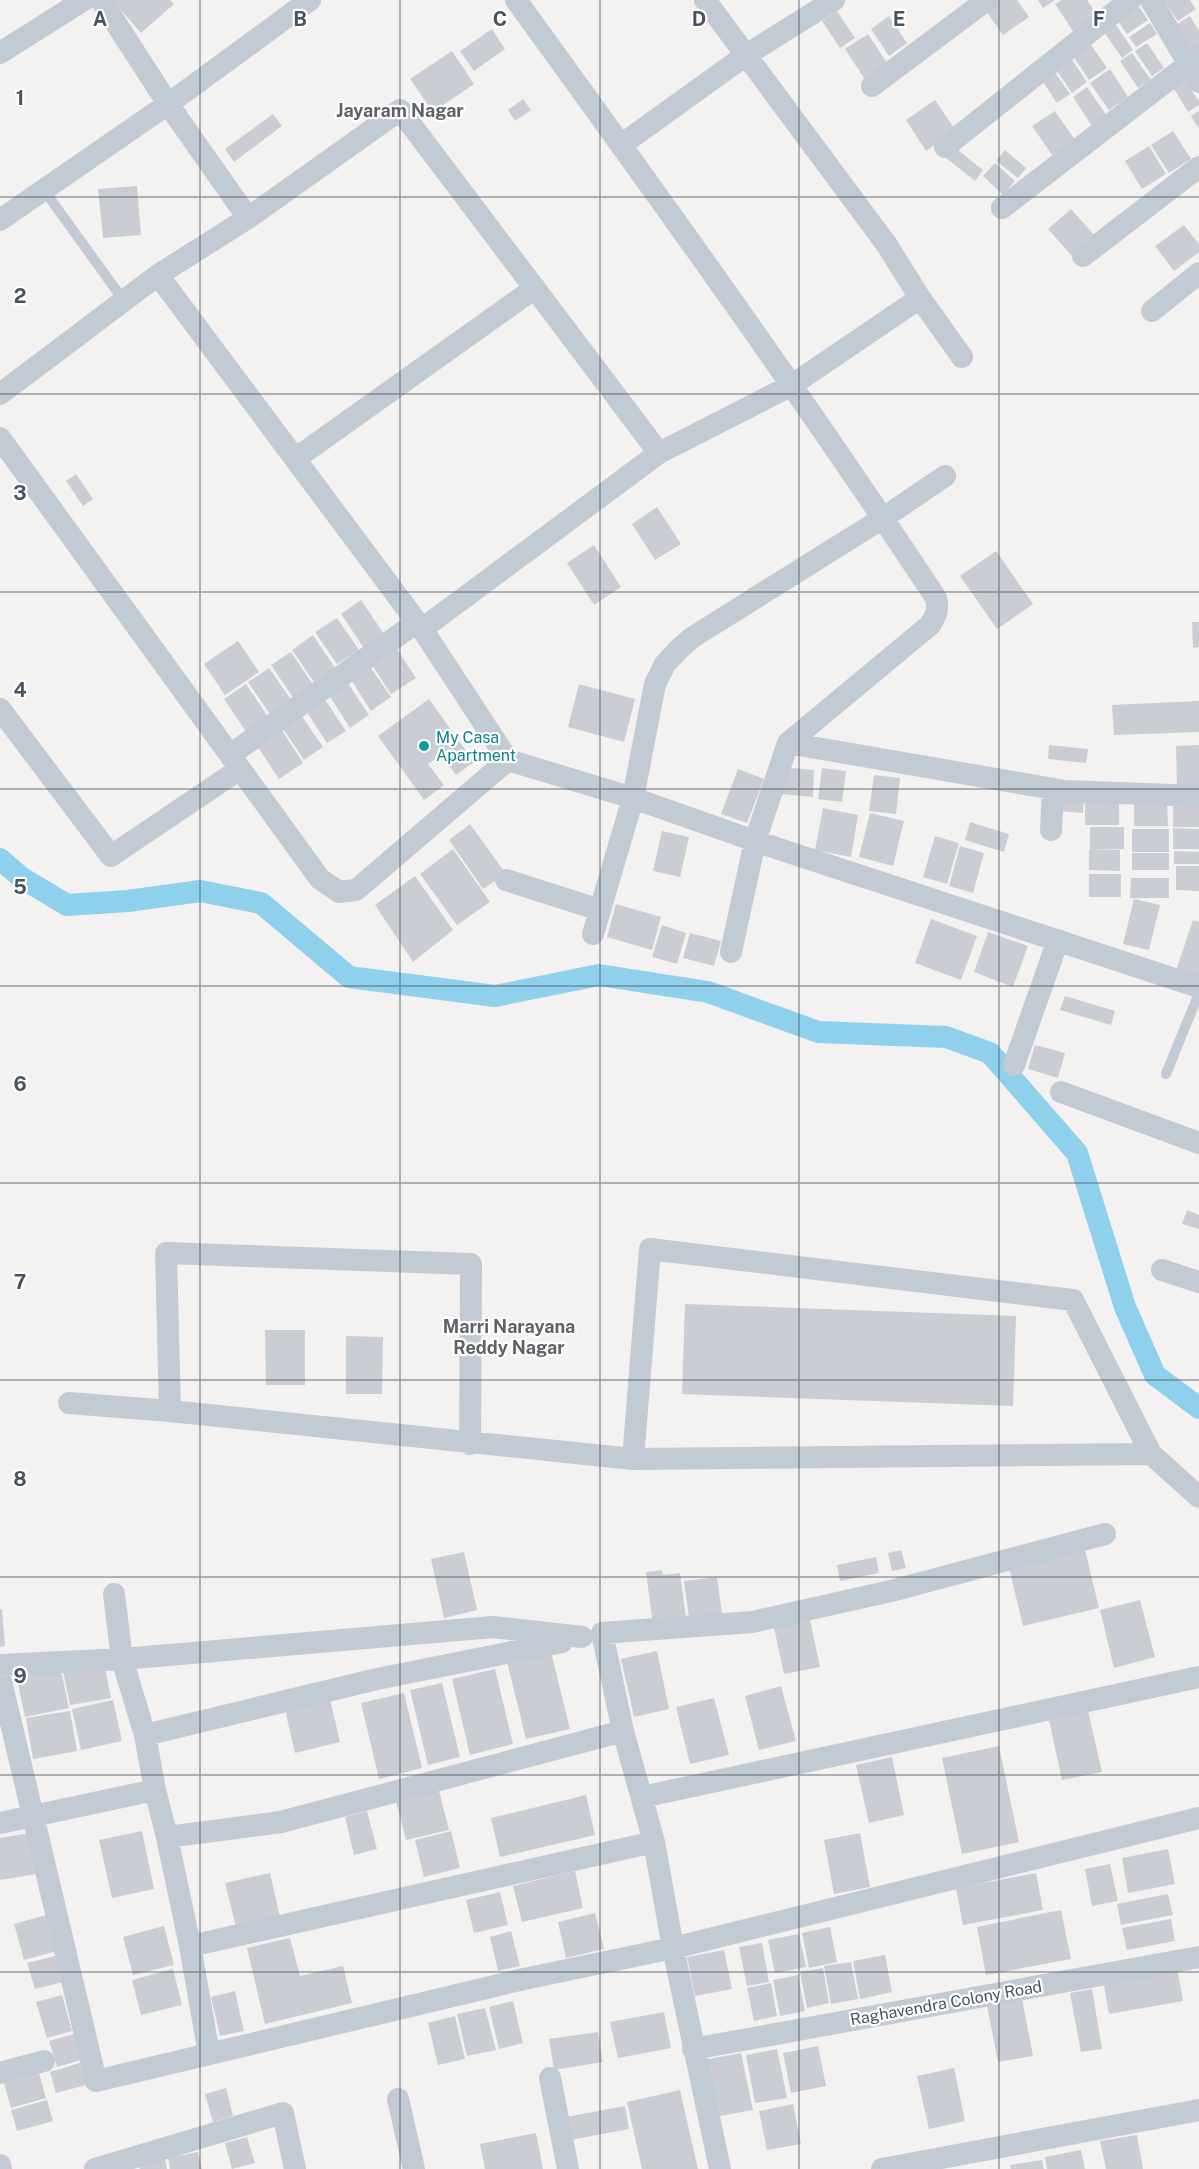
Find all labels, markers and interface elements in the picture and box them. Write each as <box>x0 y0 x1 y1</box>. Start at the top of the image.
text: A <box>93 7 107 31</box>
text: B <box>293 7 307 31</box>
text: C <box>493 7 507 31</box>
text: D <box>692 7 706 31</box>
text: E <box>893 7 905 31</box>
text: F <box>1093 7 1105 31</box>
text: 1 <box>16 86 24 110</box>
district label: Jayaram Nagar <box>336 100 464 121</box>
text: 2 <box>14 284 26 308</box>
text: 3 <box>13 481 27 505</box>
text: 4 <box>13 678 27 702</box>
place label: My Casa Apartment <box>436 728 516 765</box>
marker: My Casa Apartment <box>417 739 431 753</box>
text: 5 <box>13 875 27 899</box>
text: 6 <box>13 1072 27 1096</box>
text: 7 <box>14 1270 26 1294</box>
district label: Marri Narayana Reddy Nagar <box>443 1316 575 1358</box>
text: 8 <box>13 1467 27 1491</box>
text: 9 <box>13 1664 27 1688</box>
street label: Raghavendra Colony Road <box>849 1977 1043 2029</box>

